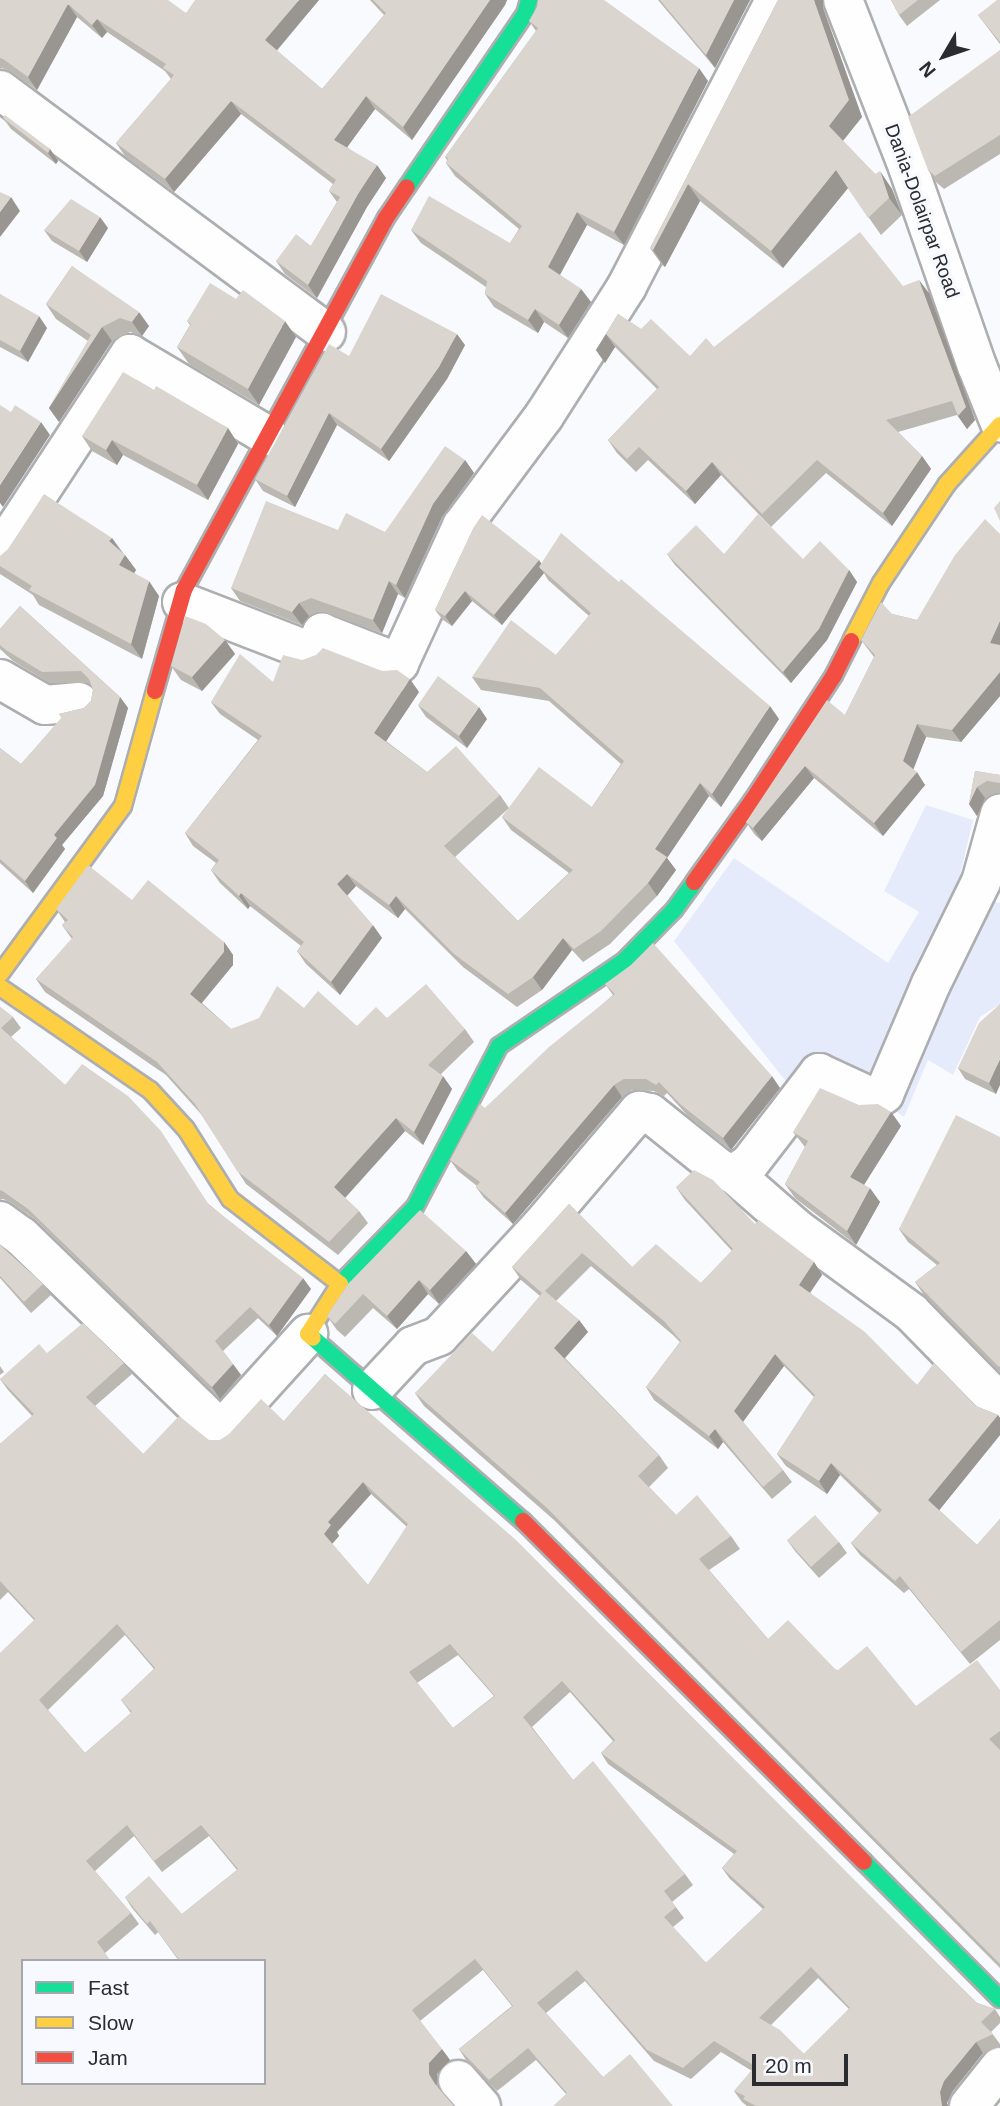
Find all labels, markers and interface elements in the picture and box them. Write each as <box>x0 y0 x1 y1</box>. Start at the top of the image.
north arrow <box>909 21 979 91</box>
text: N <box>915 58 940 81</box>
street label: Dania-Dolairpar Road <box>880 121 964 301</box>
legend <box>21 1959 266 2085</box>
text: Fast <box>88 1976 129 1999</box>
text: Slow <box>88 2011 134 2034</box>
scale bar <box>755 2039 851 2084</box>
text: Jam <box>88 2046 128 2069</box>
text: 20 m <box>765 2054 812 2077</box>

